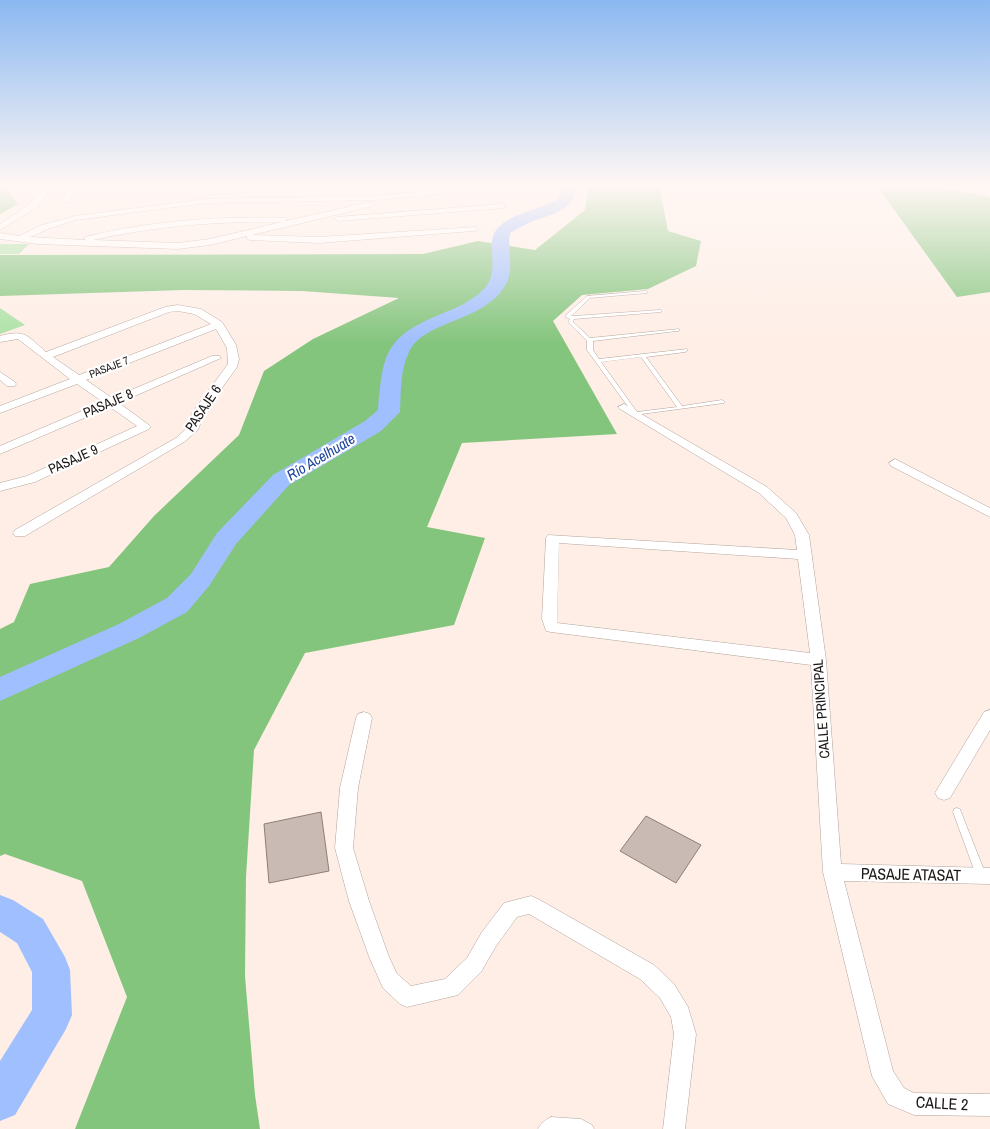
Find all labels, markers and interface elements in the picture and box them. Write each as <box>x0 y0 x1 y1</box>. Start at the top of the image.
street label: PASAJE 7 <box>87 353 131 381</box>
street label: PASAJE 6 <box>181 381 225 435</box>
street label: PASAJE 8 <box>80 384 136 422</box>
water label: Río Acelhuate <box>283 428 359 485</box>
street label: PASAJE 9 <box>45 440 101 478</box>
street label: CALLE PRINCIPAL <box>809 658 833 759</box>
street label: PASAJE ATASAT <box>861 862 961 886</box>
street label: CALLE 2 <box>915 1091 969 1115</box>

